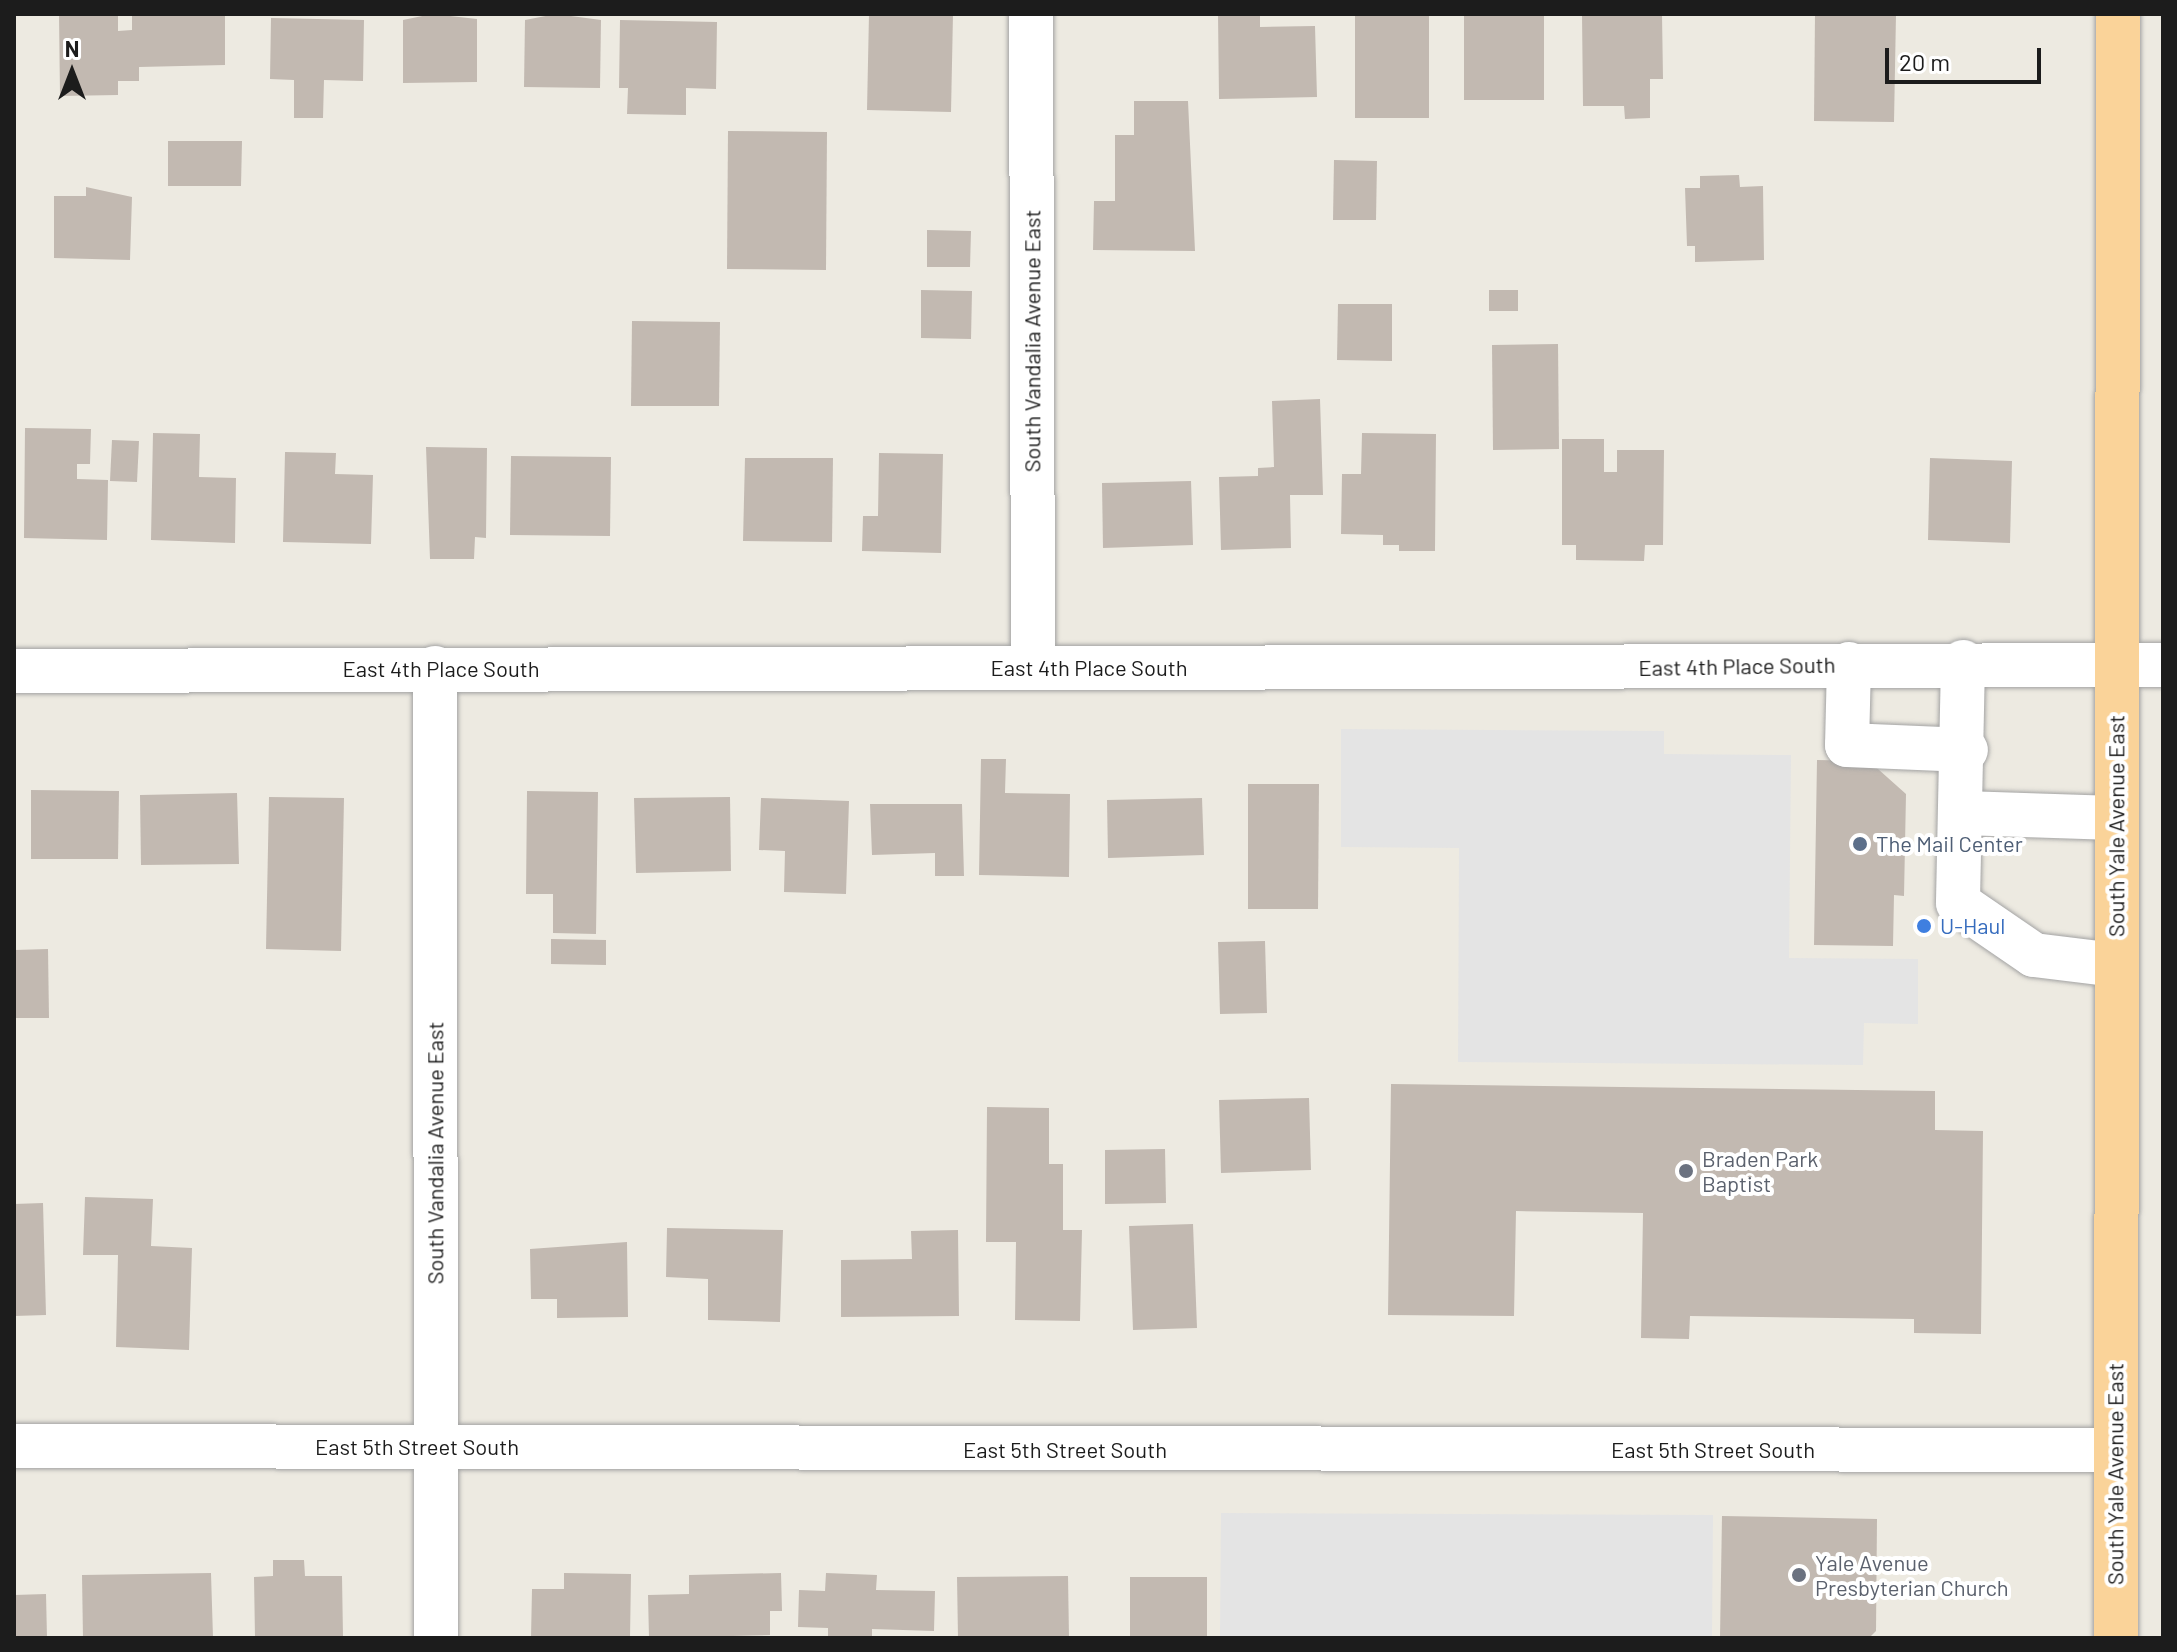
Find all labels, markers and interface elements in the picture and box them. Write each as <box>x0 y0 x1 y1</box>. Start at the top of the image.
north arrow <box>32 32 112 112</box>
scale bar <box>1889 32 2045 82</box>
text: N <box>65 35 79 61</box>
text: 20 m <box>1899 47 1950 76</box>
street label: South Vandalia Avenue East <box>1019 210 1045 472</box>
street label: East 4th Place South <box>1638 651 1836 681</box>
street label: East 4th Place South <box>990 655 1188 681</box>
street label: East 4th Place South <box>342 656 540 682</box>
street label: South Yale Avenue East <box>2103 715 2129 937</box>
place label: The Mail Center <box>1876 831 2023 857</box>
marker: The Mail Center <box>1851 835 1869 853</box>
place label: U-Haul <box>1940 913 2005 939</box>
marker: U-Haul <box>1915 917 1933 935</box>
street label: South Vandalia Avenue East <box>422 1022 448 1284</box>
place label: Braden Park Baptist <box>1702 1145 1818 1196</box>
marker: Braden Park Baptist <box>1677 1162 1695 1180</box>
street label: South Yale Avenue East <box>2102 1363 2128 1585</box>
street label: East 5th Street South <box>315 1434 519 1460</box>
street label: East 5th Street South <box>963 1437 1167 1463</box>
street label: East 5th Street South <box>1611 1437 1815 1463</box>
place label: Yale Avenue Presbyterian Church <box>1815 1549 2009 1600</box>
marker: Yale Avenue Presbyterian Church <box>1790 1566 1808 1584</box>

